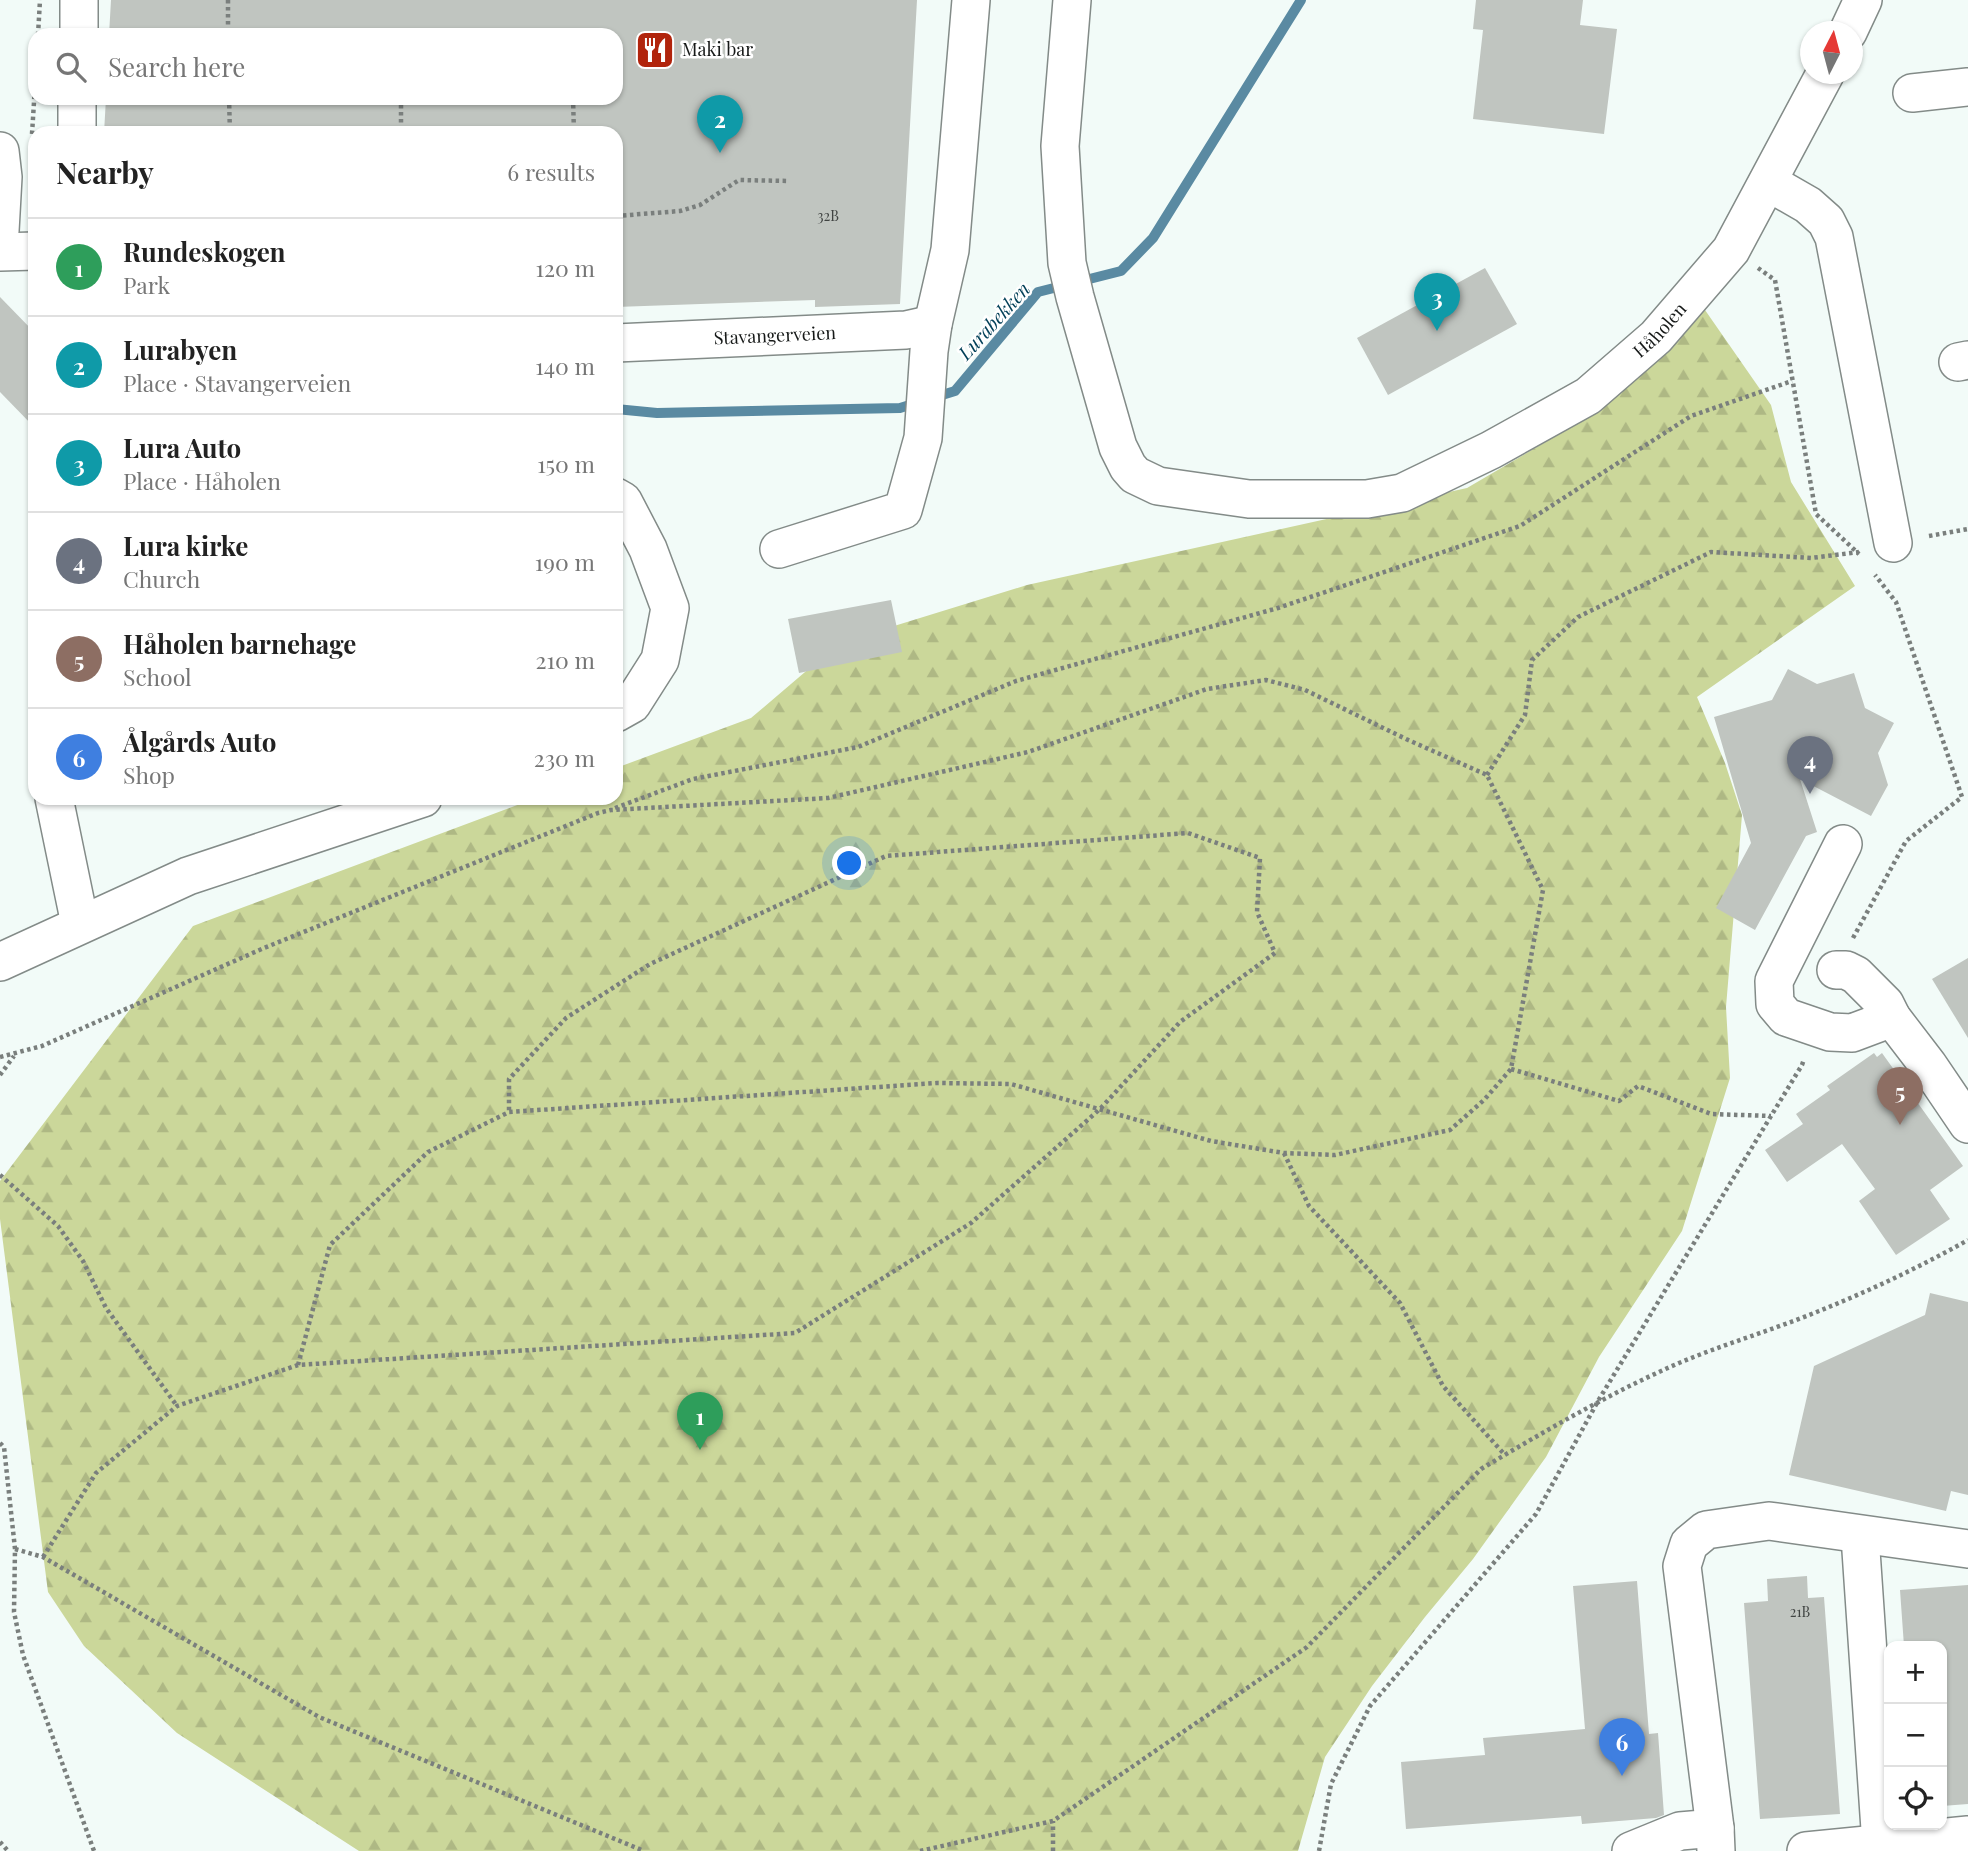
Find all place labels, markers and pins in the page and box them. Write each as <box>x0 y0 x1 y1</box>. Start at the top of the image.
restaurant icon: Maki bar <box>634 29 676 71</box>
place label: Maki bar <box>682 37 753 61</box>
pin: 2 <box>697 95 743 153</box>
pin: 3 <box>1414 273 1460 331</box>
pin: 4 <box>1787 736 1833 794</box>
pin: 5 <box>1877 1067 1923 1125</box>
pin: 1 <box>677 1392 723 1450</box>
pin: 6 <box>1599 1718 1645 1776</box>

